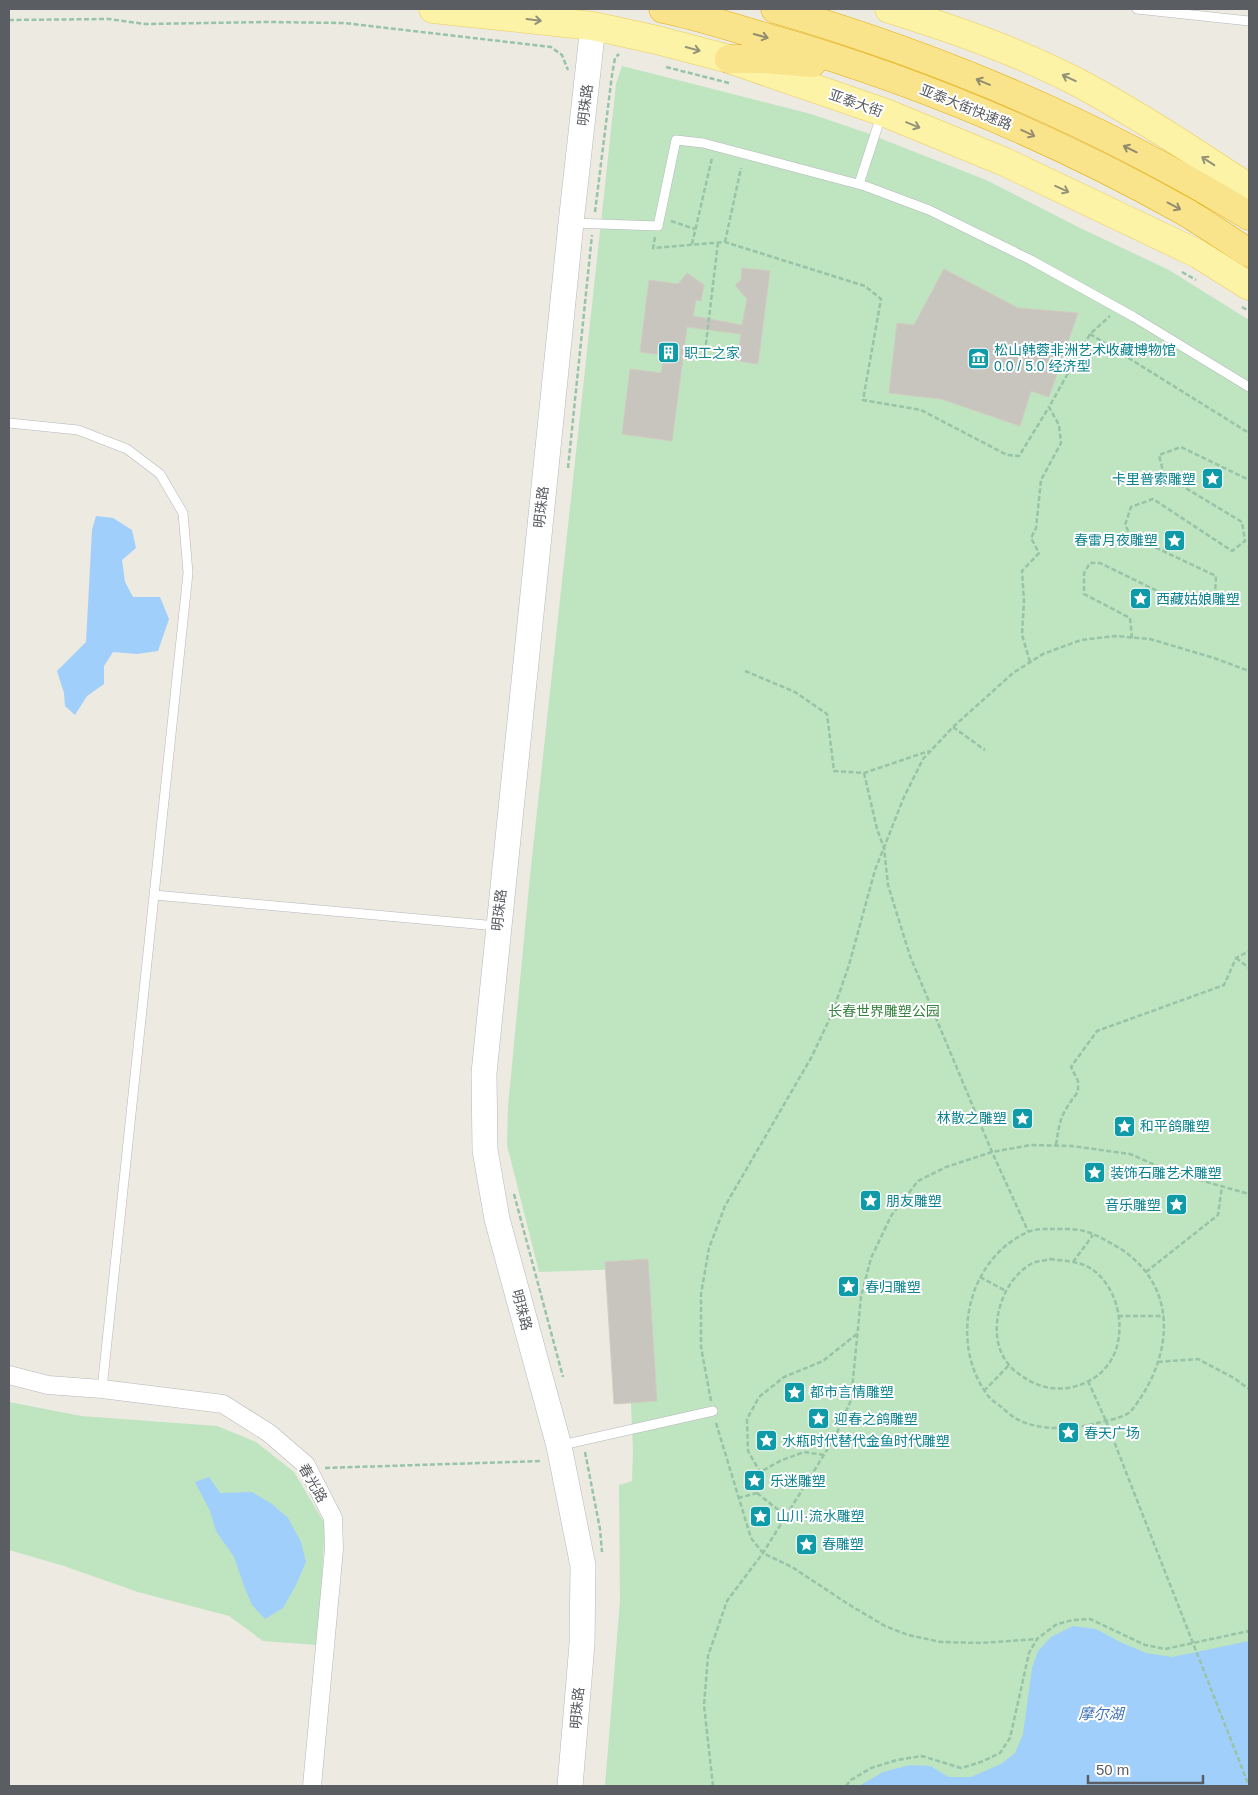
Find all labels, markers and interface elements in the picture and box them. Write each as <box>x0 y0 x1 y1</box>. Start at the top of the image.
one-way arrow <box>526 15 542 25</box>
one-way arrow <box>753 31 769 41</box>
one-way arrow <box>685 45 701 55</box>
one-way arrow <box>1062 73 1077 83</box>
one-way arrow <box>976 76 991 86</box>
street label: 亚泰大街快速路 <box>918 81 1014 133</box>
street label: 明珠路 <box>575 83 595 127</box>
street label: 亚泰大街 <box>827 86 885 120</box>
one-way arrow <box>905 120 920 130</box>
one-way arrow <box>1020 129 1035 138</box>
one-way arrow <box>1123 144 1138 154</box>
one-way arrow <box>1202 156 1216 166</box>
one-way arrow <box>1054 185 1069 194</box>
one-way arrow <box>1166 201 1181 211</box>
building icon: 职工之家 <box>656 341 680 365</box>
place label: 松山韩蓉非洲艺术收藏博物馆 0.0 / 5.0 经济型 <box>994 342 1176 374</box>
place label: 职工之家 <box>684 345 740 361</box>
museum icon: 松山韩蓉非洲艺术收藏博物馆 0.0 / 5.0 经济型 <box>966 346 990 370</box>
place icon: 卡里普索雕塑 <box>1200 467 1224 491</box>
place label: 卡里普索雕塑 <box>1112 471 1196 487</box>
street label: 明珠路 <box>531 485 551 529</box>
place icon: 春雷月夜雕塑 <box>1162 528 1186 552</box>
place label: 春雷月夜雕塑 <box>1074 532 1158 548</box>
place icon: 西藏姑娘雕塑 <box>1128 587 1152 611</box>
place label: 西藏姑娘雕塑 <box>1156 591 1240 607</box>
street label: 明珠路 <box>489 888 509 932</box>
park label: 长春世界雕塑公园 <box>828 1003 940 1019</box>
place icon: 林散之雕塑 <box>1011 1106 1035 1130</box>
place label: 林散之雕塑 <box>937 1110 1007 1126</box>
place icon: 和平鸽雕塑 <box>1112 1114 1136 1138</box>
place label: 和平鸽雕塑 <box>1140 1118 1210 1134</box>
place icon: 装饰石雕艺术雕塑 <box>1082 1161 1106 1185</box>
place label: 装饰石雕艺术雕塑 <box>1110 1165 1222 1181</box>
place icon: 朋友雕塑 <box>858 1189 882 1213</box>
place label: 朋友雕塑 <box>886 1193 942 1209</box>
place icon: 音乐雕塑 <box>1165 1193 1189 1217</box>
place label: 音乐雕塑 <box>1105 1197 1161 1213</box>
place icon: 春归雕塑 <box>837 1275 861 1299</box>
place label: 春归雕塑 <box>865 1279 921 1295</box>
street label: 明珠路 <box>509 1288 535 1332</box>
place icon: 都市言情雕塑 <box>782 1380 806 1404</box>
place label: 都市言情雕塑 <box>810 1384 894 1400</box>
place icon: 迎春之鸽雕塑 <box>806 1407 830 1431</box>
place label: 迎春之鸽雕塑 <box>834 1411 918 1427</box>
place icon: 春天广场 <box>1056 1421 1080 1445</box>
place label: 春天广场 <box>1084 1425 1140 1441</box>
place icon: 水瓶时代替代金鱼时代雕塑 <box>754 1429 778 1453</box>
place label: 水瓶时代替代金鱼时代雕塑 <box>782 1433 950 1449</box>
street label: 春光路 <box>296 1461 330 1505</box>
place icon: 乐迷雕塑 <box>742 1469 766 1493</box>
place label: 乐迷雕塑 <box>770 1473 826 1489</box>
place icon: 山川·流水雕塑 <box>748 1504 772 1528</box>
place label: 山川·流水雕塑 <box>776 1508 865 1524</box>
place icon: 春雕塑 <box>794 1532 818 1556</box>
place label: 春雕塑 <box>822 1536 864 1552</box>
street label: 明珠路 <box>567 1686 587 1730</box>
water label: 摩尔湖 <box>1078 1705 1125 1722</box>
scale bar <box>1088 1752 1203 1784</box>
text: 50 m <box>1096 1761 1129 1778</box>

